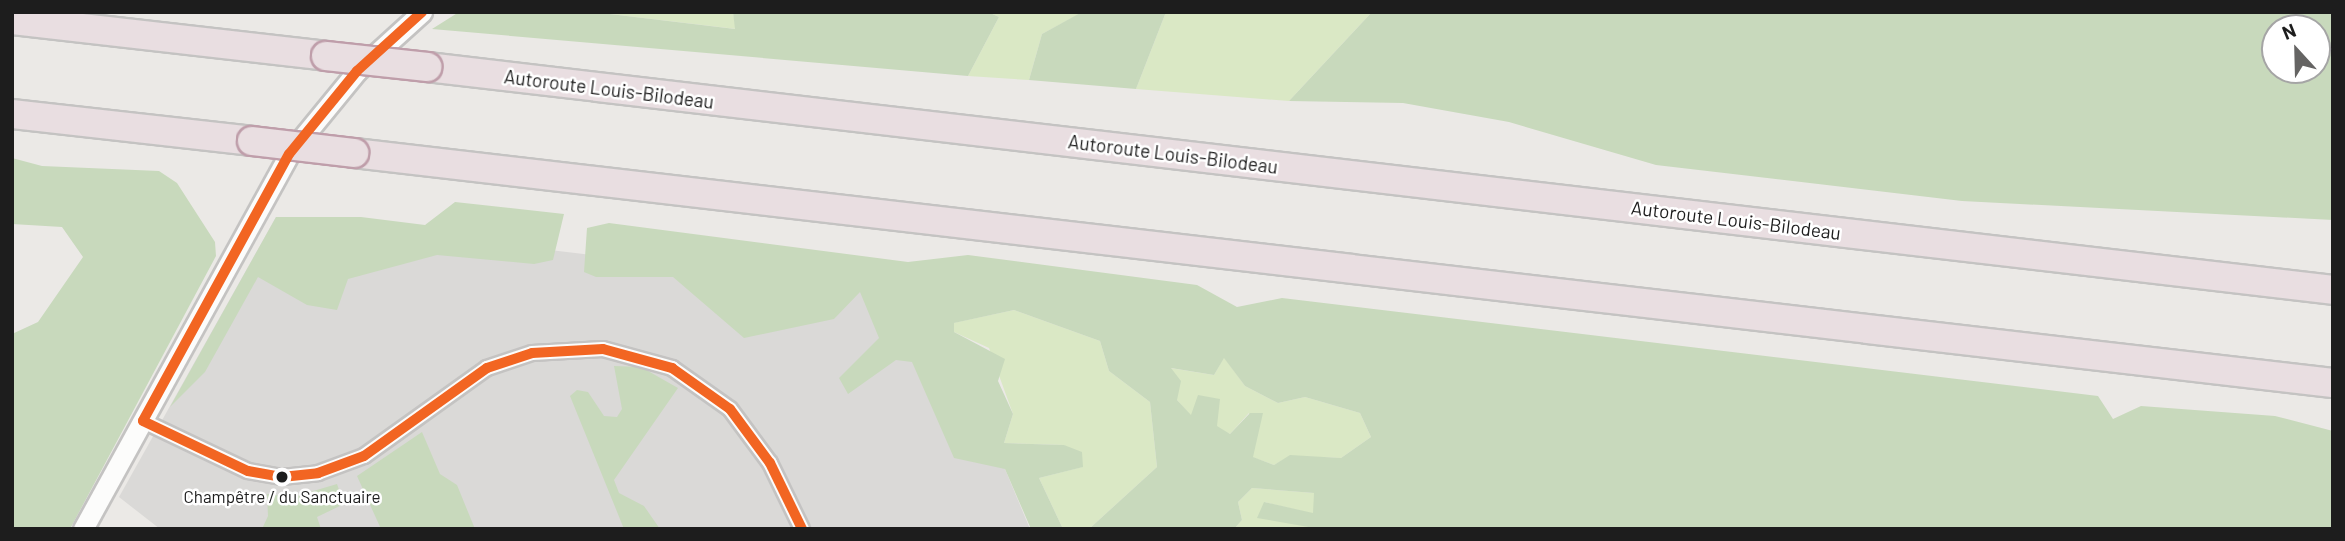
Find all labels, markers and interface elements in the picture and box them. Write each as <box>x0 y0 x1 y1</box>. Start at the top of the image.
north arrow <box>2261 14 2331 84</box>
text: N <box>2279 18 2299 44</box>
street label: Autoroute Louis-Bilodeau <box>503 65 715 113</box>
street label: Autoroute Louis-Bilodeau <box>1067 130 1279 178</box>
street label: Autoroute Louis-Bilodeau <box>1630 196 1842 244</box>
marker: Champêtre / du Sanctuaire <box>275 470 289 484</box>
place label: Champêtre / du Sanctuaire <box>183 487 381 507</box>

